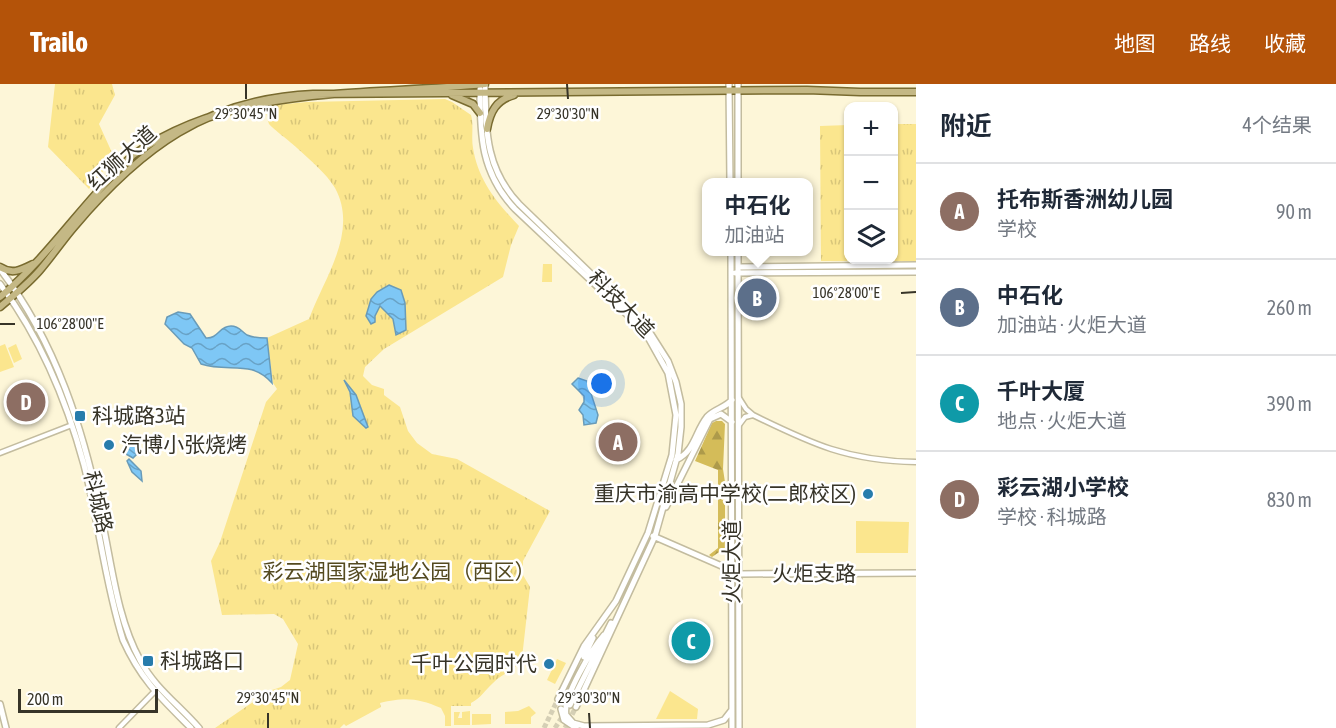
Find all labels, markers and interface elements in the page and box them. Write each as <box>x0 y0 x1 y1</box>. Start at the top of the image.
text: Trailo <box>30 26 88 58</box>
text: 地图 <box>1114 31 1156 55</box>
text: 路线 <box>1189 31 1231 55</box>
text: 收藏 <box>1264 31 1306 55</box>
map controls <box>844 102 898 264</box>
button: + <box>844 102 898 156</box>
text: 29°30'45"N <box>215 105 277 122</box>
text: 29°30'30"N <box>537 105 599 122</box>
text: 附近 <box>940 111 992 141</box>
text: 4个结果 <box>1243 113 1312 136</box>
street label: 红狮大道 <box>82 120 161 194</box>
button: − <box>844 156 898 210</box>
popup <box>702 178 813 256</box>
text: 托布斯香洲幼儿园 <box>997 186 1173 212</box>
text: 中石化 <box>724 192 791 218</box>
text: A <box>955 200 964 223</box>
text: 90 m <box>1276 200 1312 223</box>
button: layers <box>844 210 898 264</box>
text: 学校 <box>997 217 1037 240</box>
text: 加油站 <box>724 223 784 246</box>
street label: 科技大道 <box>584 265 660 342</box>
pin: B <box>738 276 777 320</box>
text: 中石化 <box>997 282 1063 308</box>
text: 106°28'00"E <box>812 284 880 301</box>
text: B <box>955 296 964 319</box>
text: 260 m <box>1267 296 1312 319</box>
text: 加油站 · 火炬大道 <box>997 313 1147 336</box>
text: 106°28'00"E <box>36 315 104 332</box>
your location <box>587 369 616 398</box>
text: 千叶大厦 <box>997 378 1085 404</box>
pin: D <box>6 380 46 424</box>
text: C <box>955 392 964 415</box>
text: 390 m <box>1267 392 1312 415</box>
place label: 科城路3站 <box>92 403 186 427</box>
marker: 科城路3站 <box>73 409 87 423</box>
text: 地点 · 火炬大道 <box>997 409 1127 432</box>
pin: A <box>598 420 638 464</box>
place label: 汽博小张烧烤 <box>121 432 247 456</box>
marker: 汽博小张烧烤 <box>102 438 116 452</box>
street label: 科城路 <box>80 468 118 535</box>
text: 彩云湖小学校 <box>997 474 1129 500</box>
place label: 重庆市渝高中学校(二郎校区) <box>594 481 856 505</box>
marker: 重庆市渝高中学校(二郎校区) <box>861 487 875 501</box>
text: D <box>954 488 965 511</box>
text: 830 m <box>1267 488 1312 511</box>
text: 学校 · 科城路 <box>997 505 1107 528</box>
street label: 火炬大道 <box>719 520 743 604</box>
park label: 彩云湖国家湿地公园（西区） <box>263 559 536 583</box>
street label: 火炬支路 <box>772 561 856 585</box>
pin: C <box>672 618 710 664</box>
place label: 科城路口 <box>160 648 244 672</box>
place label: 千叶公园时代 <box>411 651 537 675</box>
marker: 科城路口 <box>141 654 155 668</box>
marker: 千叶公园时代 <box>542 657 556 671</box>
scale bar <box>18 686 158 714</box>
text: 29°30'45"N <box>237 689 299 706</box>
text: 29°30'30"N <box>558 689 620 706</box>
text: 200 m <box>27 690 63 708</box>

